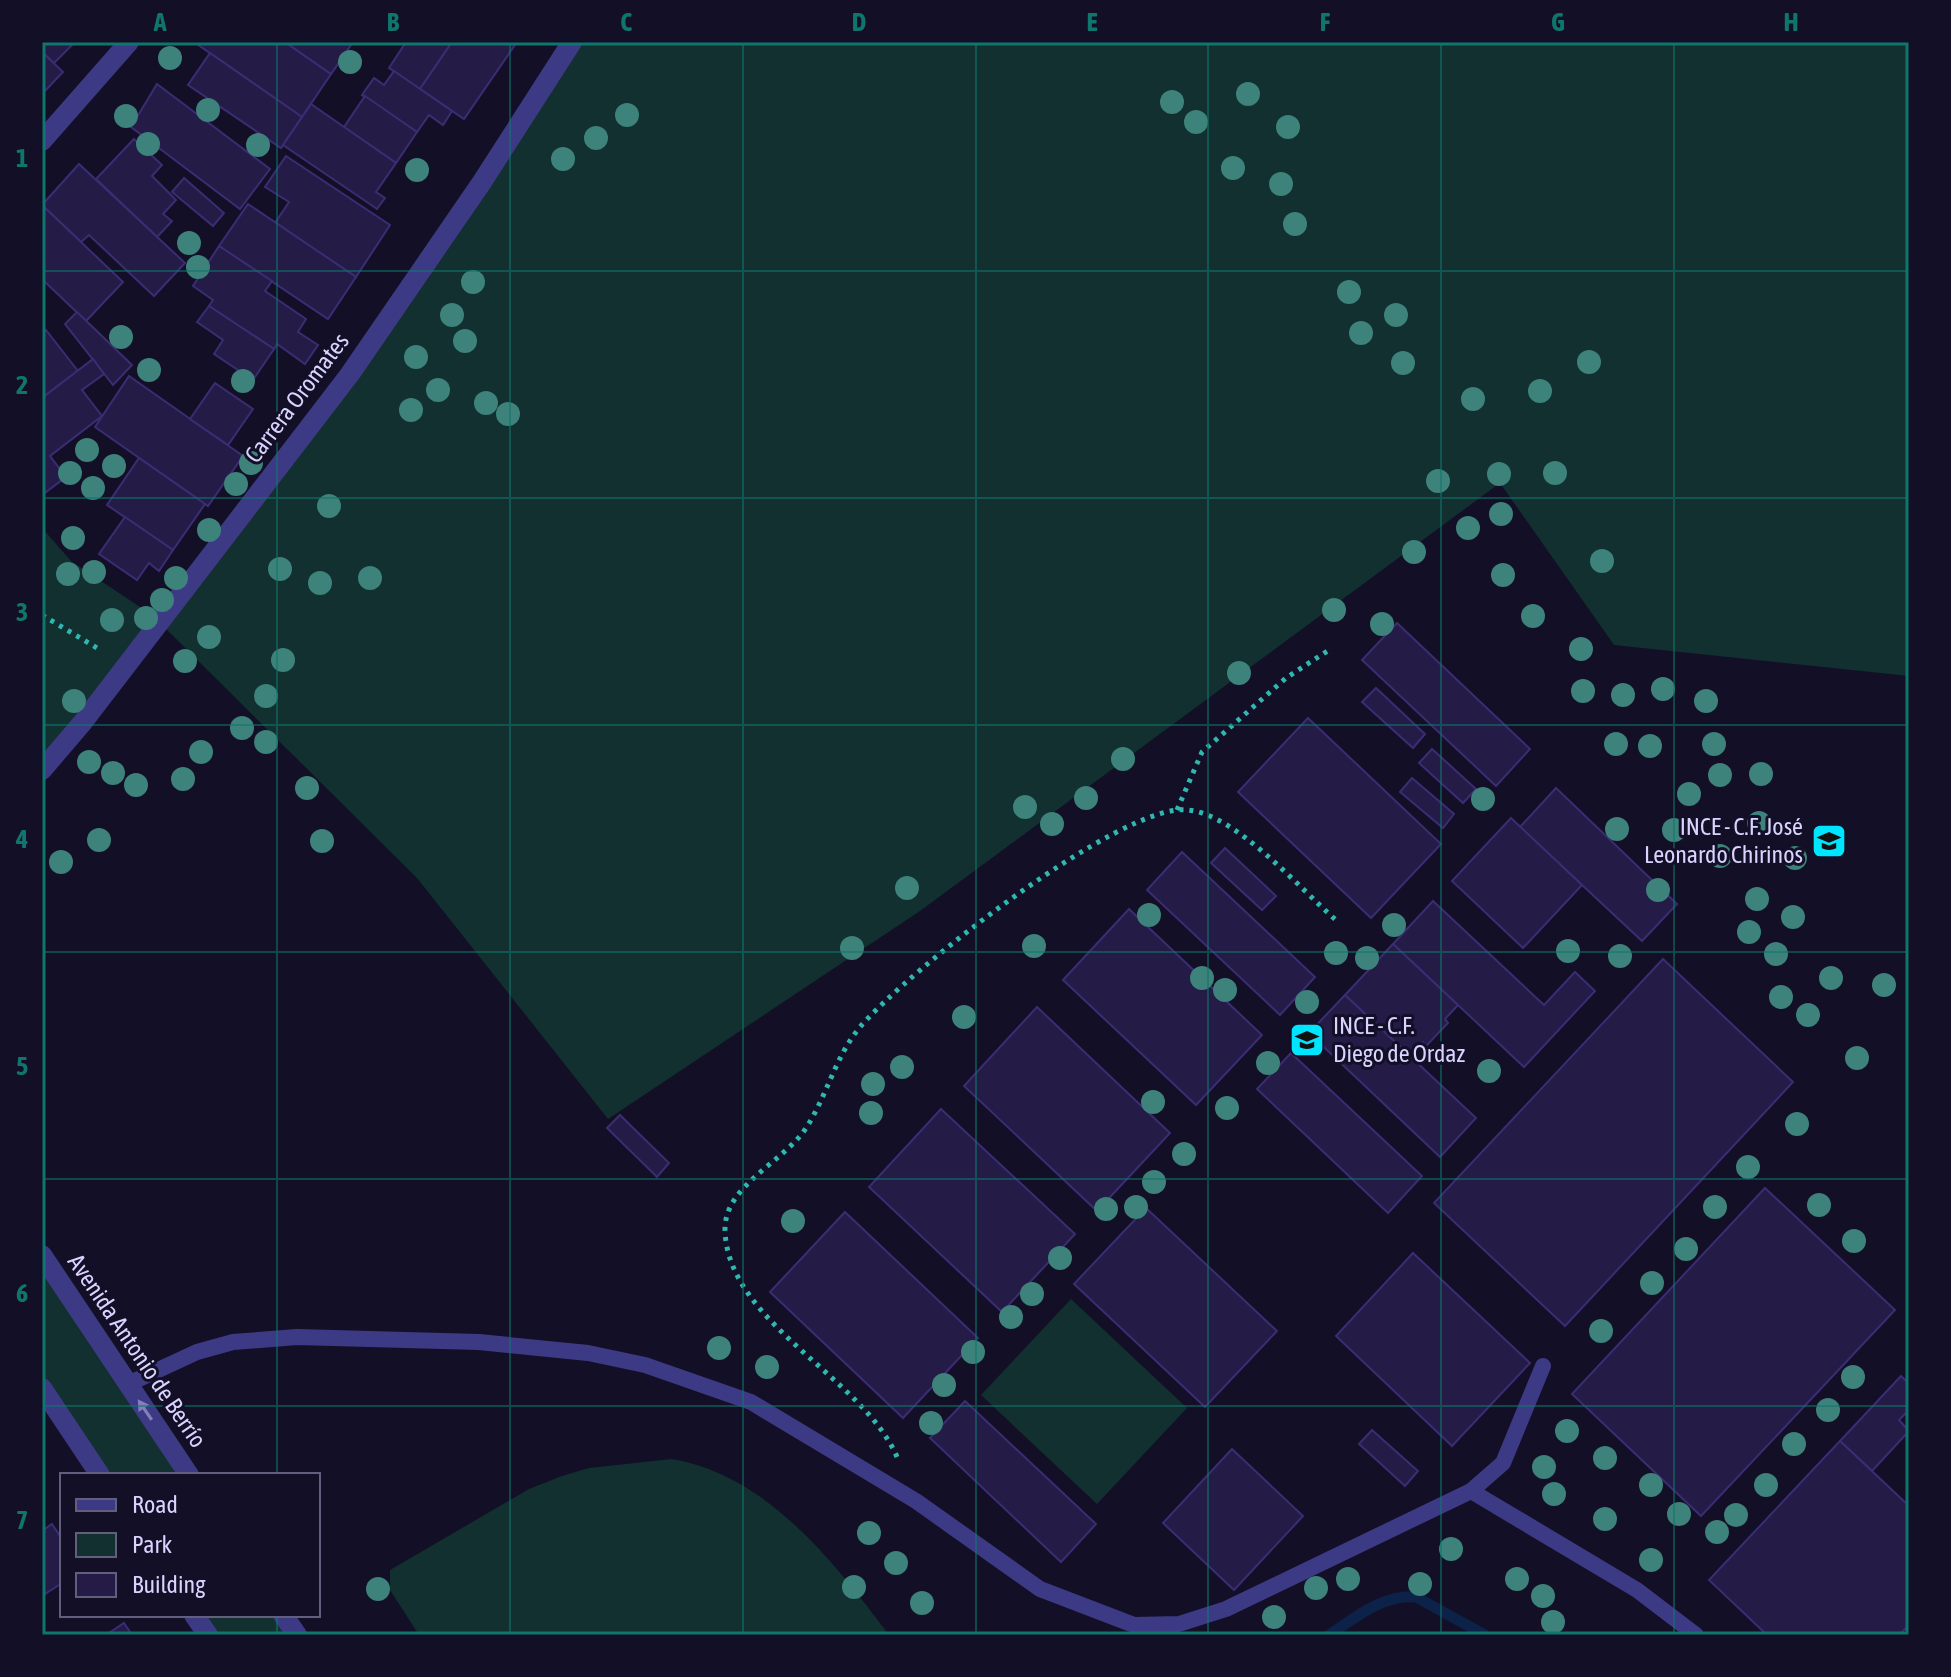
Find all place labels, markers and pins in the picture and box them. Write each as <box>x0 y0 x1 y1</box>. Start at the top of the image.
place label: INCE - C.F. José Leonardo Chirinos <box>1644 813 1803 868</box>
school or university icon: INCE - C.F. José Leonardo Chirinos <box>1810 822 1848 860</box>
place label: INCE - C.F. Diego de Ordaz <box>1333 1012 1465 1067</box>
school or university icon: INCE - C.F. Diego de Ordaz <box>1288 1021 1326 1059</box>

